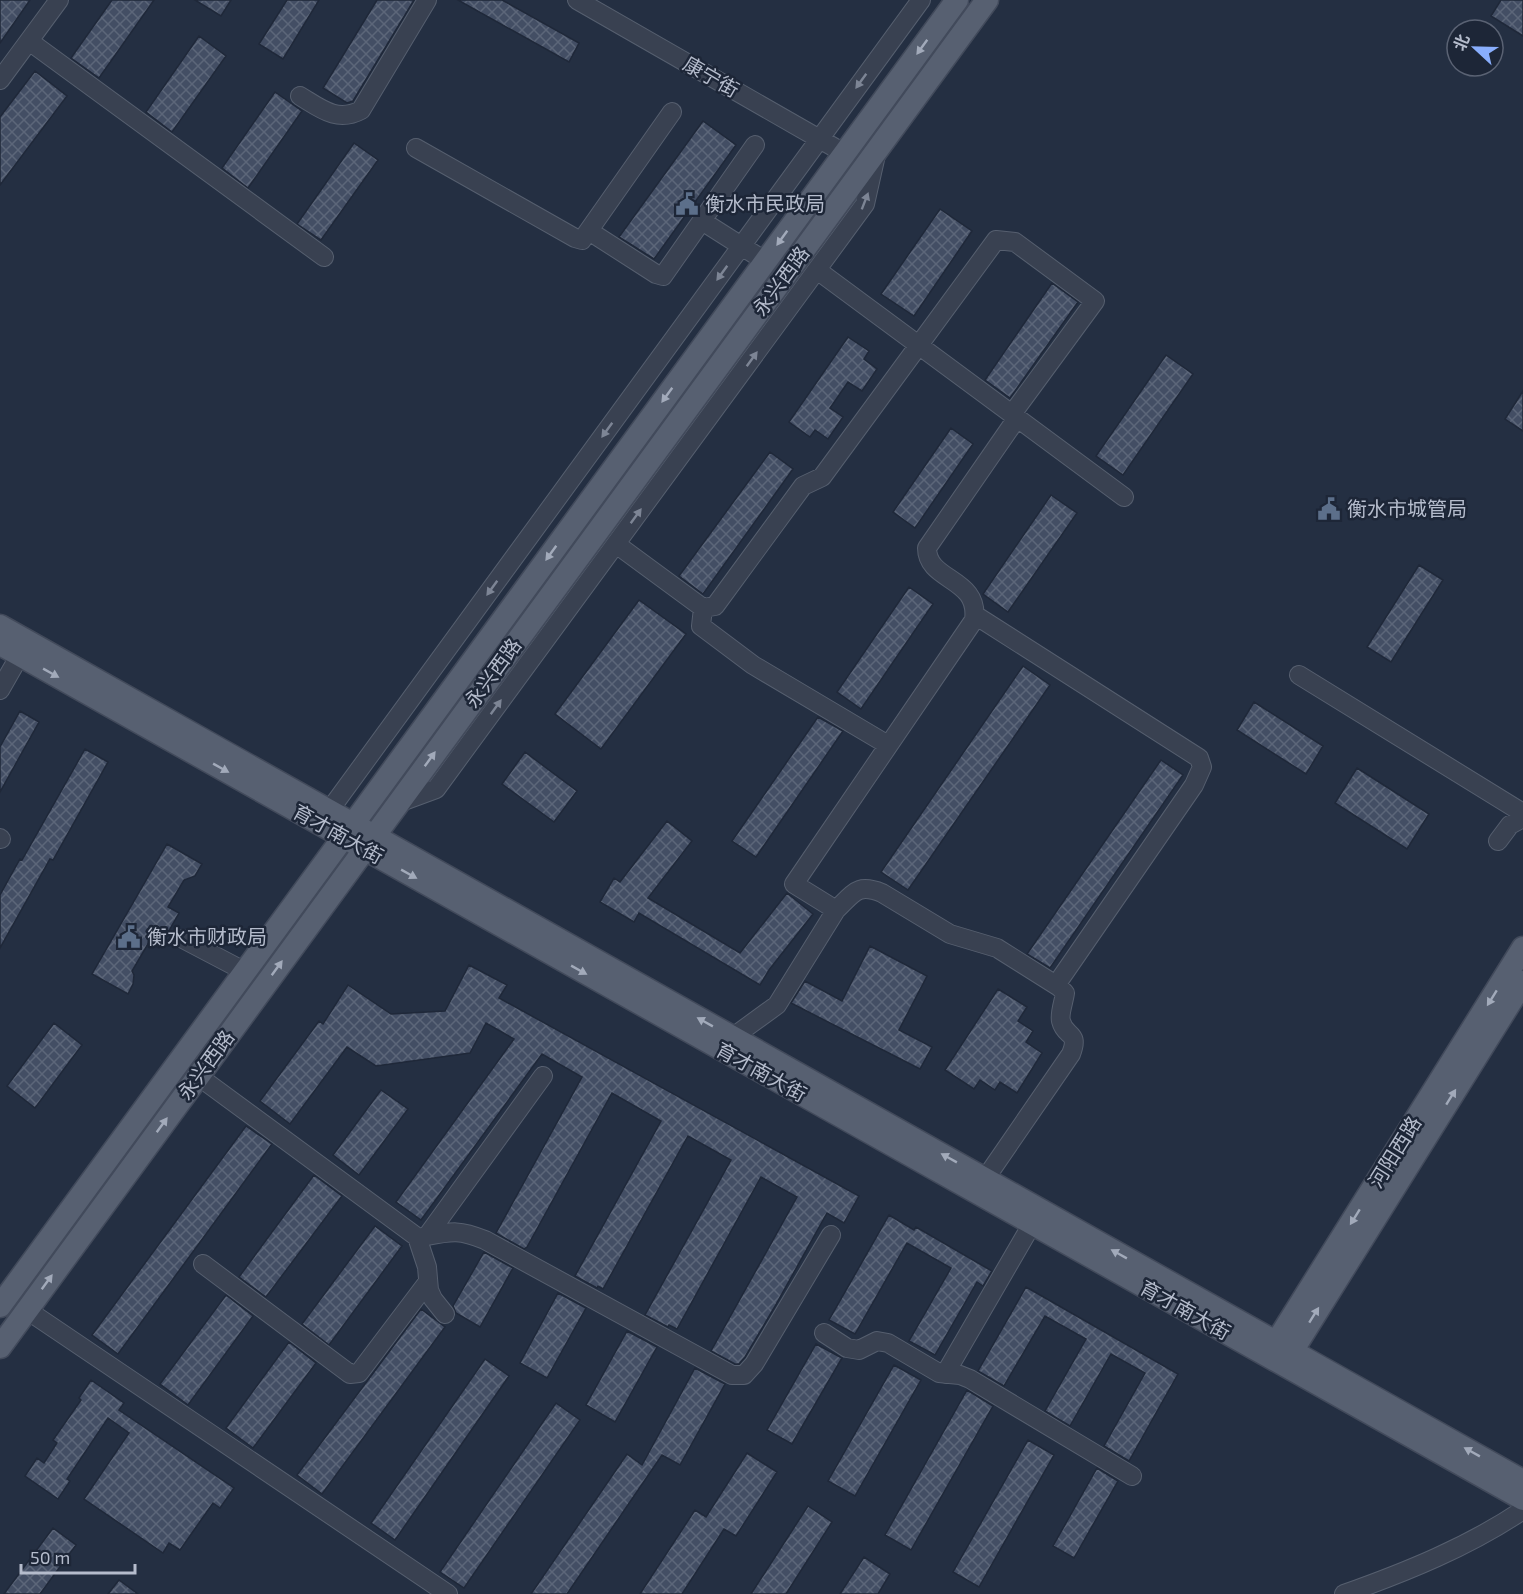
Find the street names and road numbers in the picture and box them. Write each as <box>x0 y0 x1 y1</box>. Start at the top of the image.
street label: 康宁街 <box>680 51 743 102</box>
street label: 永兴西路 <box>747 241 813 320</box>
street label: 永兴西路 <box>459 633 525 712</box>
street label: 育才南大街 <box>289 798 388 868</box>
street label: 永兴西路 <box>172 1025 238 1104</box>
street label: 育才南大街 <box>712 1036 811 1106</box>
street label: 河阳西路 <box>1363 1111 1426 1192</box>
street label: 育才南大街 <box>1136 1274 1235 1344</box>

